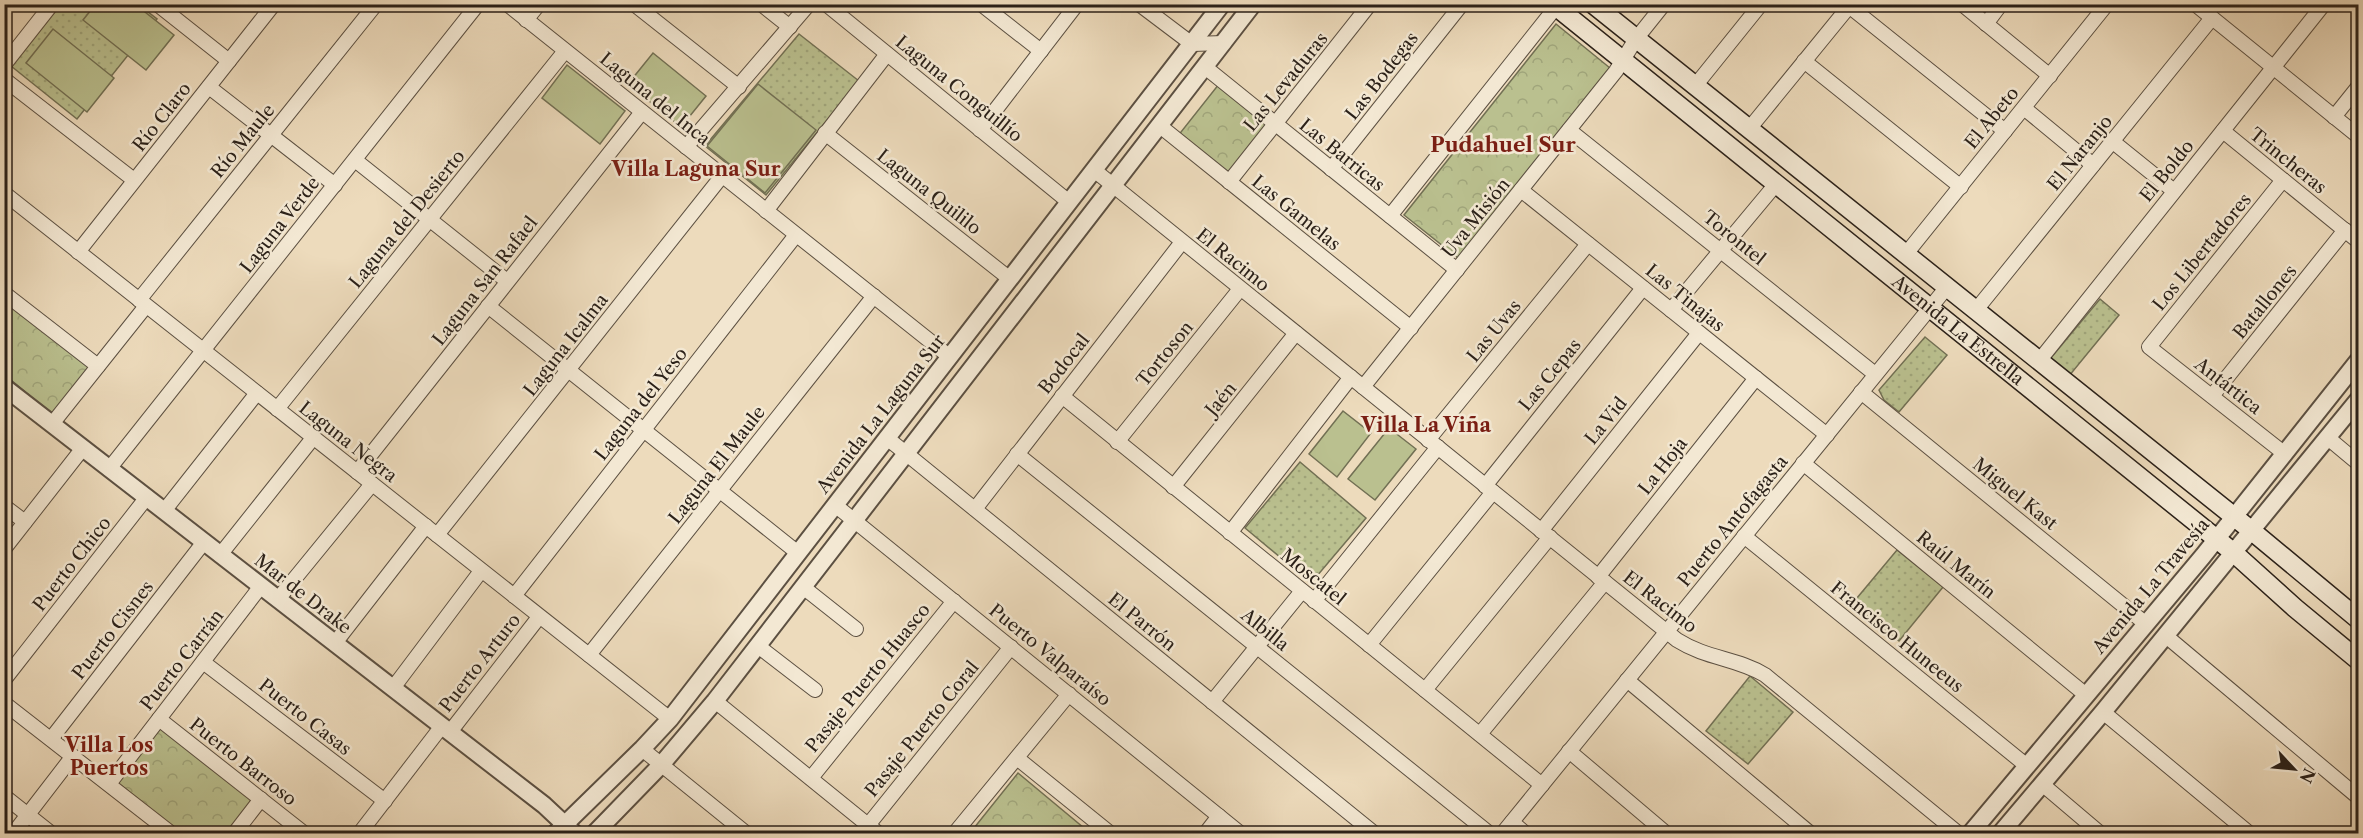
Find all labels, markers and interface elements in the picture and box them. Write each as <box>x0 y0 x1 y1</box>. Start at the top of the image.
street label: Las Levaduras <box>1239 28 1333 136</box>
street label: Las Bodegas <box>1341 28 1423 124</box>
street label: Laguna Conguillío <box>891 31 1027 147</box>
street label: Laguna del Inca <box>595 48 715 150</box>
street label: Río Claro <box>128 78 196 156</box>
street label: El Abeto <box>1960 83 2024 153</box>
street label: Río Maule <box>207 100 279 182</box>
street label: El Naranjo <box>2043 111 2117 195</box>
street label: Las Barricas <box>1295 114 1389 196</box>
street label: Trincheras <box>2245 123 2331 199</box>
district label: Pudahuel Sur <box>1430 132 1577 157</box>
street label: El Boldo <box>2135 136 2199 206</box>
street label: Laguna del Desierto <box>345 145 469 293</box>
street label: Laguna Quililo <box>873 145 985 239</box>
district label: Villa Laguna Sur <box>611 157 781 181</box>
street label: Las Gamelas <box>1247 171 1345 255</box>
street label: Laguna Verde <box>236 172 324 278</box>
street label: Uva Misión <box>1437 174 1515 262</box>
street label: Los Libertadores <box>2148 189 2256 315</box>
street label: Torontel <box>1698 206 1770 270</box>
street label: Laguna San Rafael <box>428 212 542 350</box>
street label: El Racimo <box>1192 224 1274 296</box>
street label: Las Tinajas <box>1641 259 1729 337</box>
street label: Batallones <box>2228 261 2302 343</box>
street label: Avenida La Estrella <box>1887 270 2029 391</box>
street label: Laguna Icalma <box>519 289 613 401</box>
street label: Las Uvas <box>1462 295 1526 367</box>
street label: Tortoson <box>1132 317 1198 391</box>
street label: Avenida La Laguna Sur <box>811 330 950 499</box>
street label: Bodocal <box>1034 330 1094 398</box>
street label: Las Cepas <box>1514 335 1586 415</box>
street label: Laguna del Yeso <box>590 343 692 465</box>
street label: Antártica <box>2189 352 2266 419</box>
street label: Jaén <box>1199 378 1241 423</box>
street label: La Vid <box>1580 393 1632 449</box>
street label: Laguna Negra <box>295 397 402 487</box>
street label: Laguna El Maule <box>664 402 770 528</box>
district label: Villa La Viña <box>1360 413 1491 437</box>
street label: La Hoja <box>1634 433 1692 499</box>
street label: Puerto Antofagasta <box>1673 451 1793 591</box>
street label: Miguel Kast <box>1968 453 2062 535</box>
street label: Puerto Chico <box>28 512 116 616</box>
street label: Avenida La Travesía <box>2087 514 2214 659</box>
street label: Raúl Marín <box>1912 526 2000 604</box>
street label: Moscatel <box>1276 544 1350 610</box>
street label: Mar de Drake <box>250 549 356 639</box>
street label: El Racimo <box>1619 566 1701 638</box>
street label: Puerto Cisnes <box>68 576 158 684</box>
street label: Francisco Huneeus <box>1826 577 1968 697</box>
street label: El Parrón <box>1104 588 1180 656</box>
street label: Pasaje Puerto Huasco <box>801 599 935 757</box>
street label: Puerto Valparaíso <box>985 599 1115 711</box>
street label: Albilla <box>1236 603 1294 656</box>
street label: Puerto Carrán <box>136 605 228 715</box>
street label: Puerto Arturo <box>435 609 525 717</box>
street label: Pasaje Puerto Coral <box>860 657 984 801</box>
street label: Puerto Casas <box>254 674 356 760</box>
street label: Puerto Barroso <box>185 713 301 811</box>
district label: Villa Los Puertos <box>64 733 153 780</box>
north arrow <box>2264 739 2324 799</box>
text: N <box>2295 765 2320 786</box>

